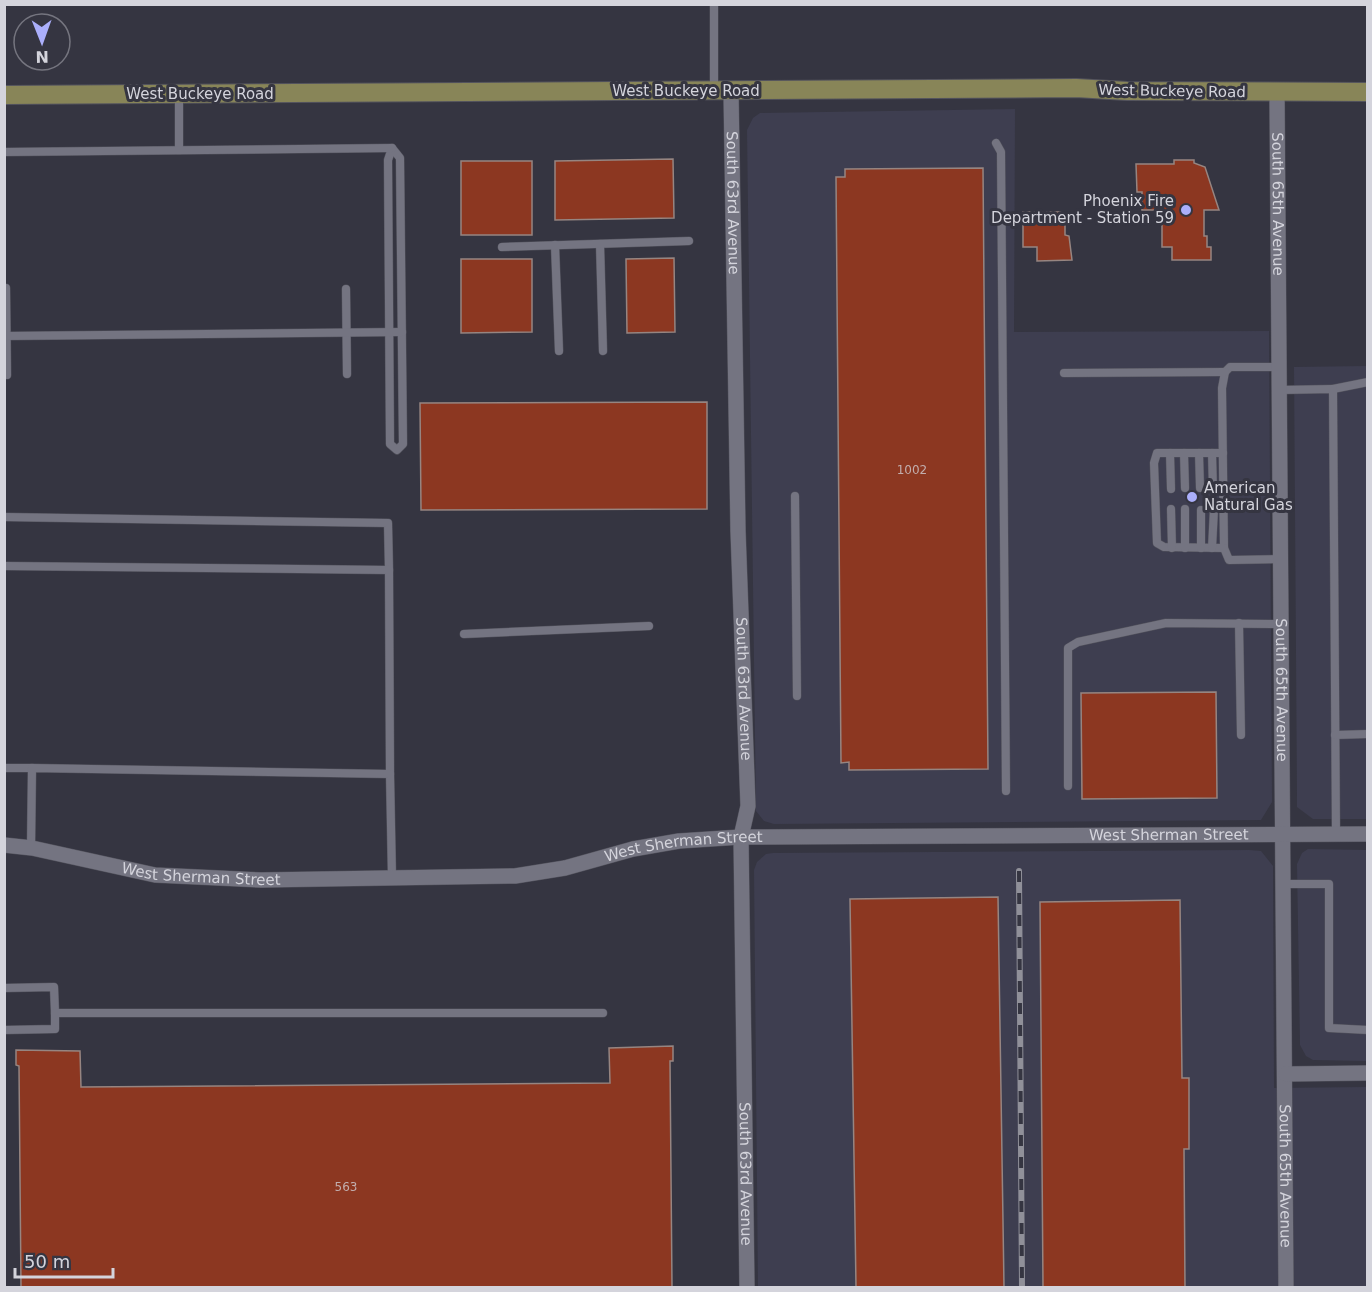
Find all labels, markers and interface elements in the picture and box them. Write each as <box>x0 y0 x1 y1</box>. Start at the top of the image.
north arrow <box>12 12 72 72</box>
text: N <box>35 47 49 66</box>
street label: West Buckeye Road <box>1098 81 1246 101</box>
street label: West Buckeye Road <box>612 82 760 100</box>
street label: West Buckeye Road <box>126 85 274 103</box>
street label: South 63rd Avenue <box>723 131 743 275</box>
street label: South 65th Avenue <box>1268 132 1287 276</box>
place label: Phoenix Fire Department - Station 59 <box>991 192 1174 227</box>
marker: Phoenix Fire Department - Station 59 <box>1179 203 1193 217</box>
house number: 1002 <box>897 463 927 477</box>
place label: American Natural Gas <box>1204 479 1293 514</box>
marker: American Natural Gas <box>1185 490 1199 504</box>
street label: South 63rd Avenue <box>732 617 755 761</box>
street label: South 65th Avenue <box>1272 618 1291 762</box>
street label: West Sherman Street <box>1089 826 1249 844</box>
street label: West Sherman Street <box>602 828 763 866</box>
street label: West Sherman Street <box>120 859 281 889</box>
street label: South 63rd Avenue <box>736 1102 755 1246</box>
street label: South 65th Avenue <box>1276 1104 1295 1248</box>
house number: 563 <box>335 1180 357 1194</box>
scale bar <box>15 1241 112 1279</box>
text: 50 m <box>24 1251 70 1272</box>

